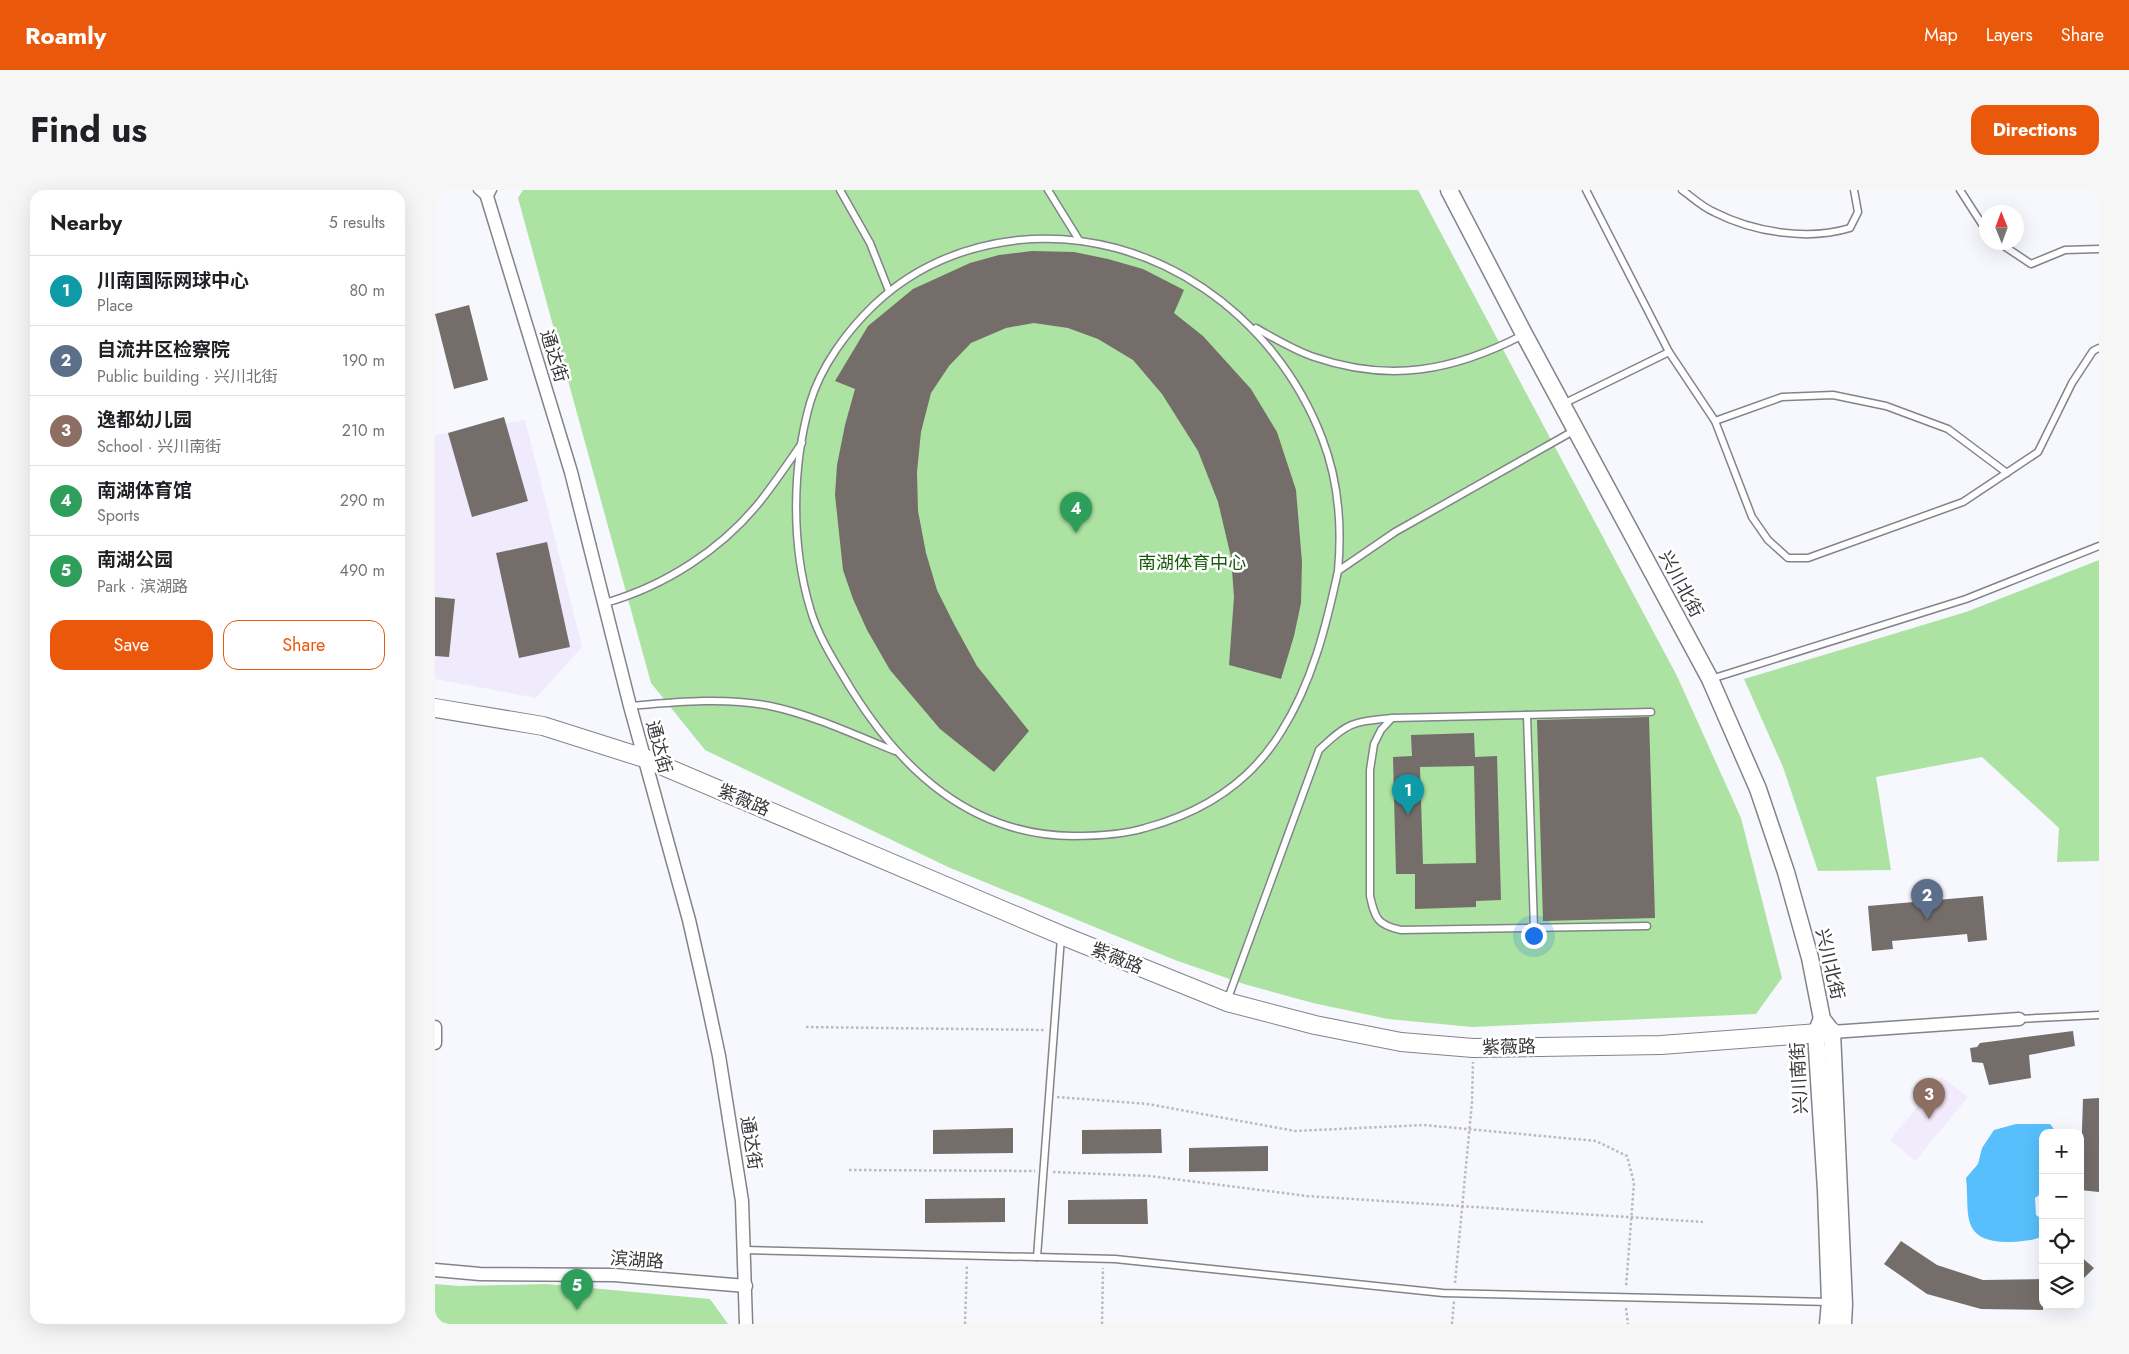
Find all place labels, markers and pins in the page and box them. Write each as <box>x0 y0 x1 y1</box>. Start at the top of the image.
pin: 4 <box>1060 492 1092 533</box>
pin: 1 <box>1392 774 1424 815</box>
pin: 2 <box>1911 879 1943 920</box>
pin: 3 <box>1913 1078 1945 1119</box>
pin: 5 <box>561 1269 593 1310</box>

